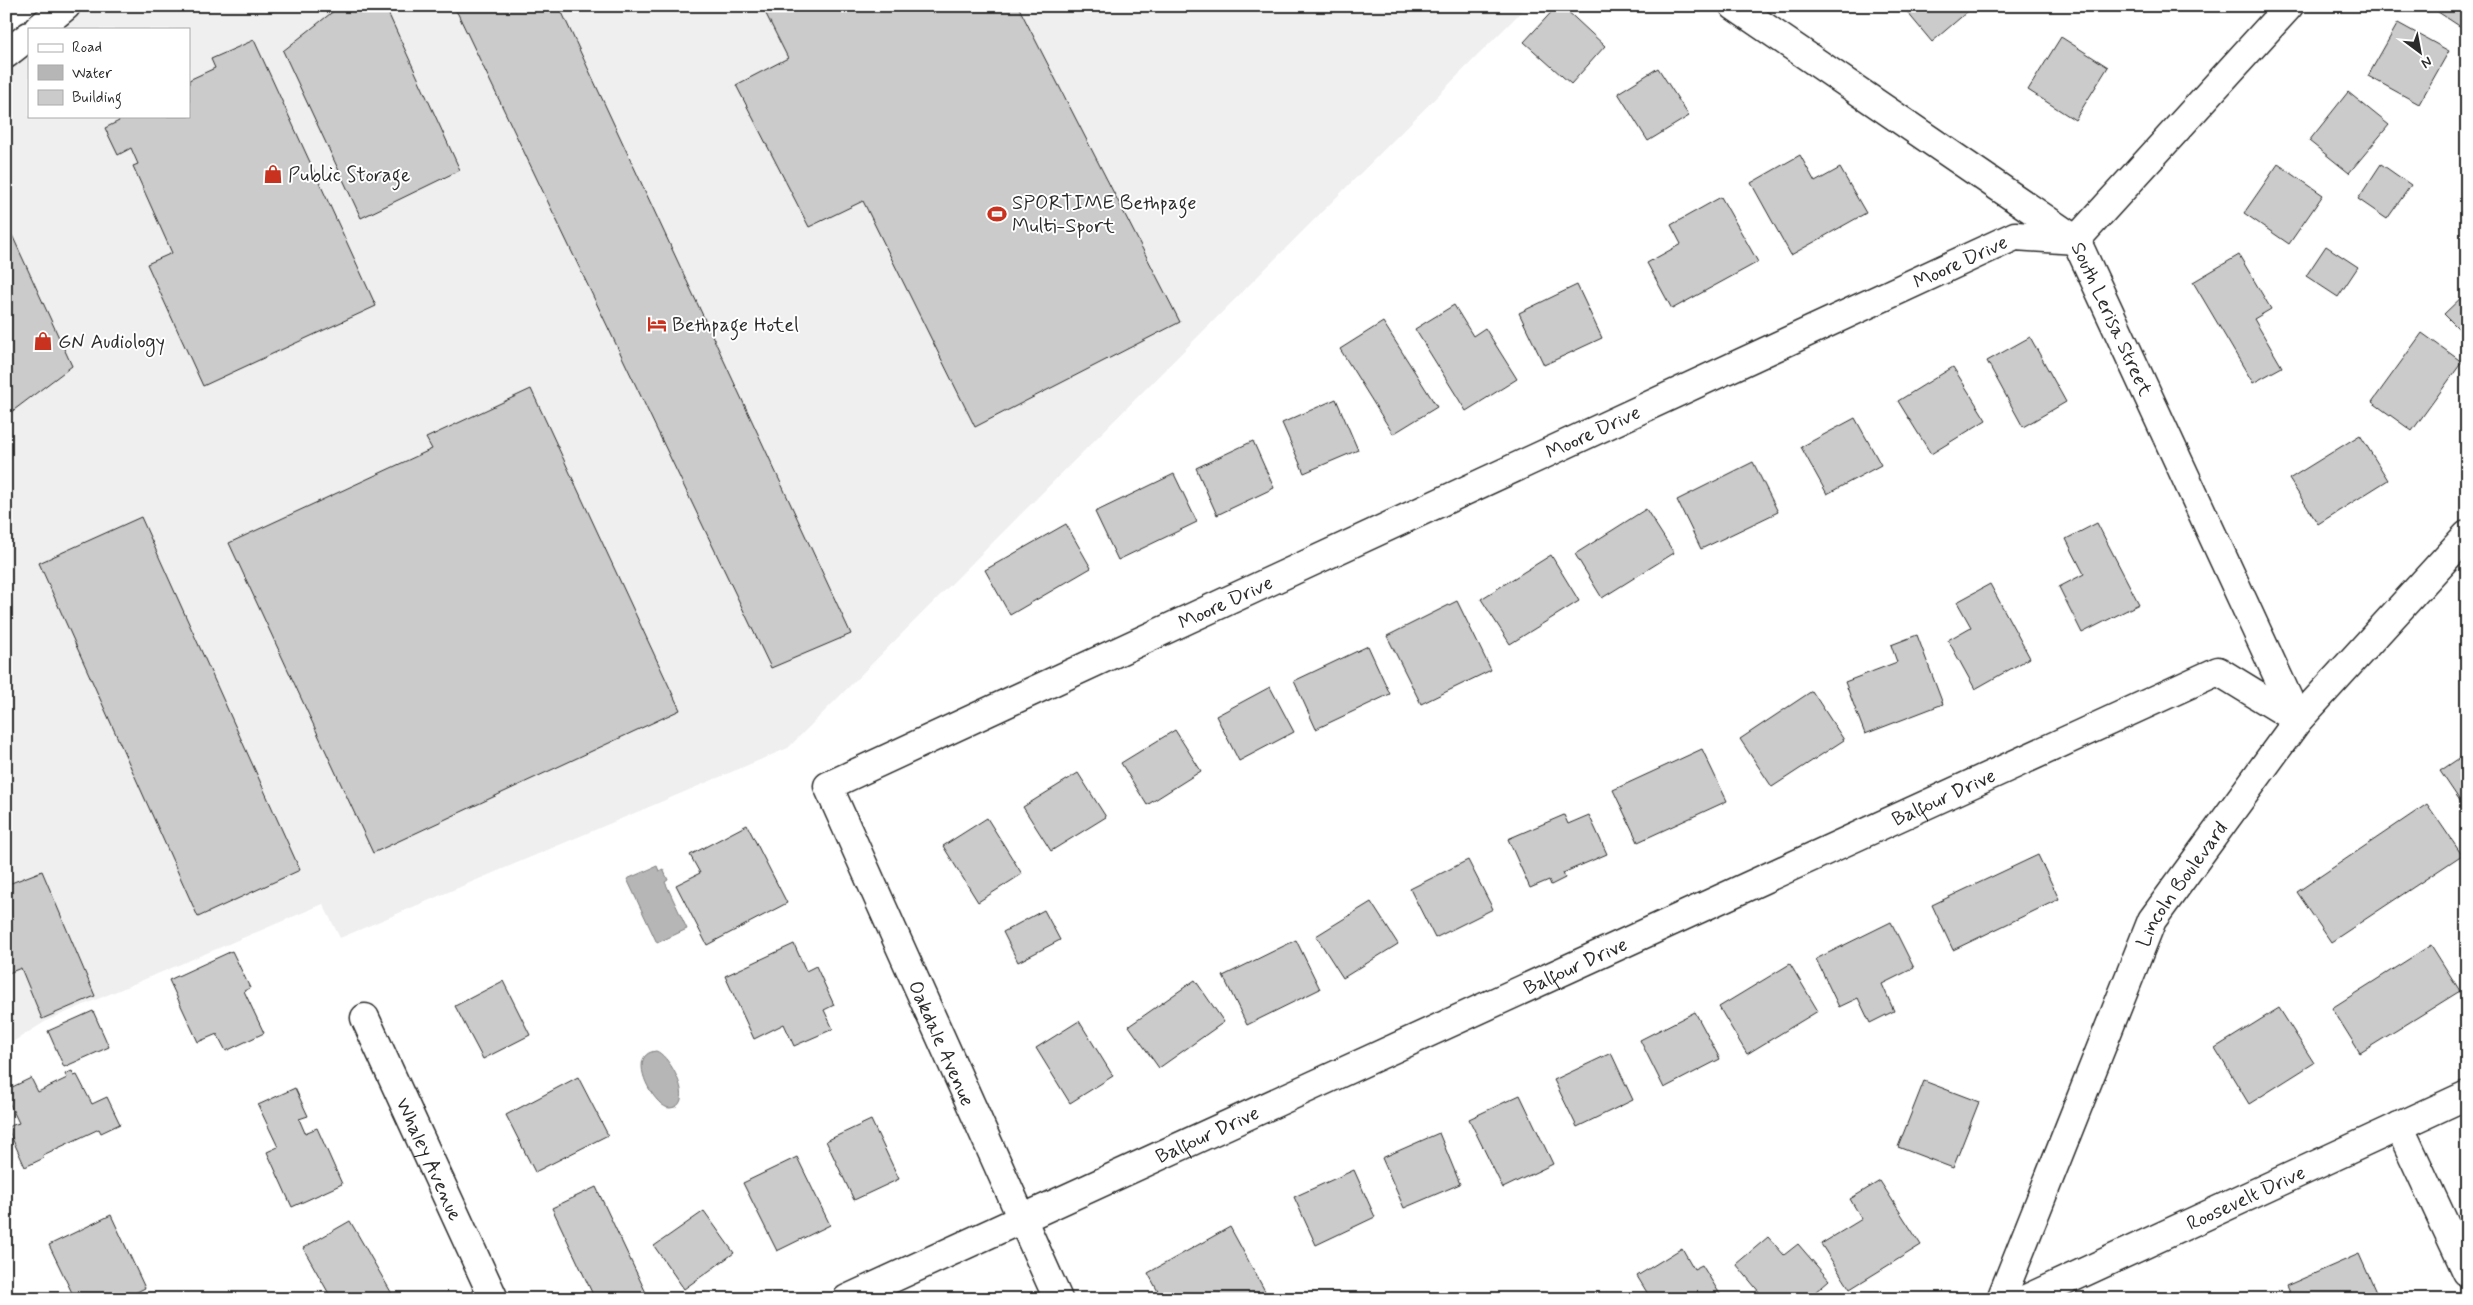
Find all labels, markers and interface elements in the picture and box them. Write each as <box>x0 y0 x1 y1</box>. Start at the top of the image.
legend <box>28 28 190 118</box>
north arrow <box>2396 28 2446 78</box>
text: Road <box>72 38 102 58</box>
text: N <box>2418 52 2435 72</box>
text: Water <box>72 64 112 84</box>
text: Building <box>72 88 122 109</box>
place label: Public Storage <box>288 162 410 191</box>
shop icon: Public Storage <box>262 163 284 185</box>
place label: SPORTIME Bethpage Multi-Sport <box>1012 190 1197 240</box>
sports icon: SPORTIME Bethpage Multi-Sport <box>986 203 1008 225</box>
street label: Moore Drive <box>1909 229 2012 296</box>
street label: South Lerisa Street <box>2064 238 2158 401</box>
place label: Bethpage Hotel <box>672 312 799 341</box>
hotel icon: Bethpage Hotel <box>646 313 668 335</box>
place label: GN Audiology <box>58 329 165 357</box>
shop icon: GN Audiology <box>32 330 54 352</box>
street label: Moore Drive <box>1542 399 1645 467</box>
street label: Moore Drive <box>1174 570 1277 637</box>
street label: Balfour Drive <box>1888 763 2000 834</box>
street label: Lincoln Boulevard <box>2131 816 2235 951</box>
street label: Balfour Drive <box>1520 931 1632 1002</box>
street label: Oakdale Avenue <box>901 976 980 1111</box>
street label: Whaley Avenue <box>388 1094 468 1225</box>
street label: Balfour Drive <box>1152 1100 1264 1171</box>
street label: Roosevelt Drive <box>2183 1160 2310 1238</box>

